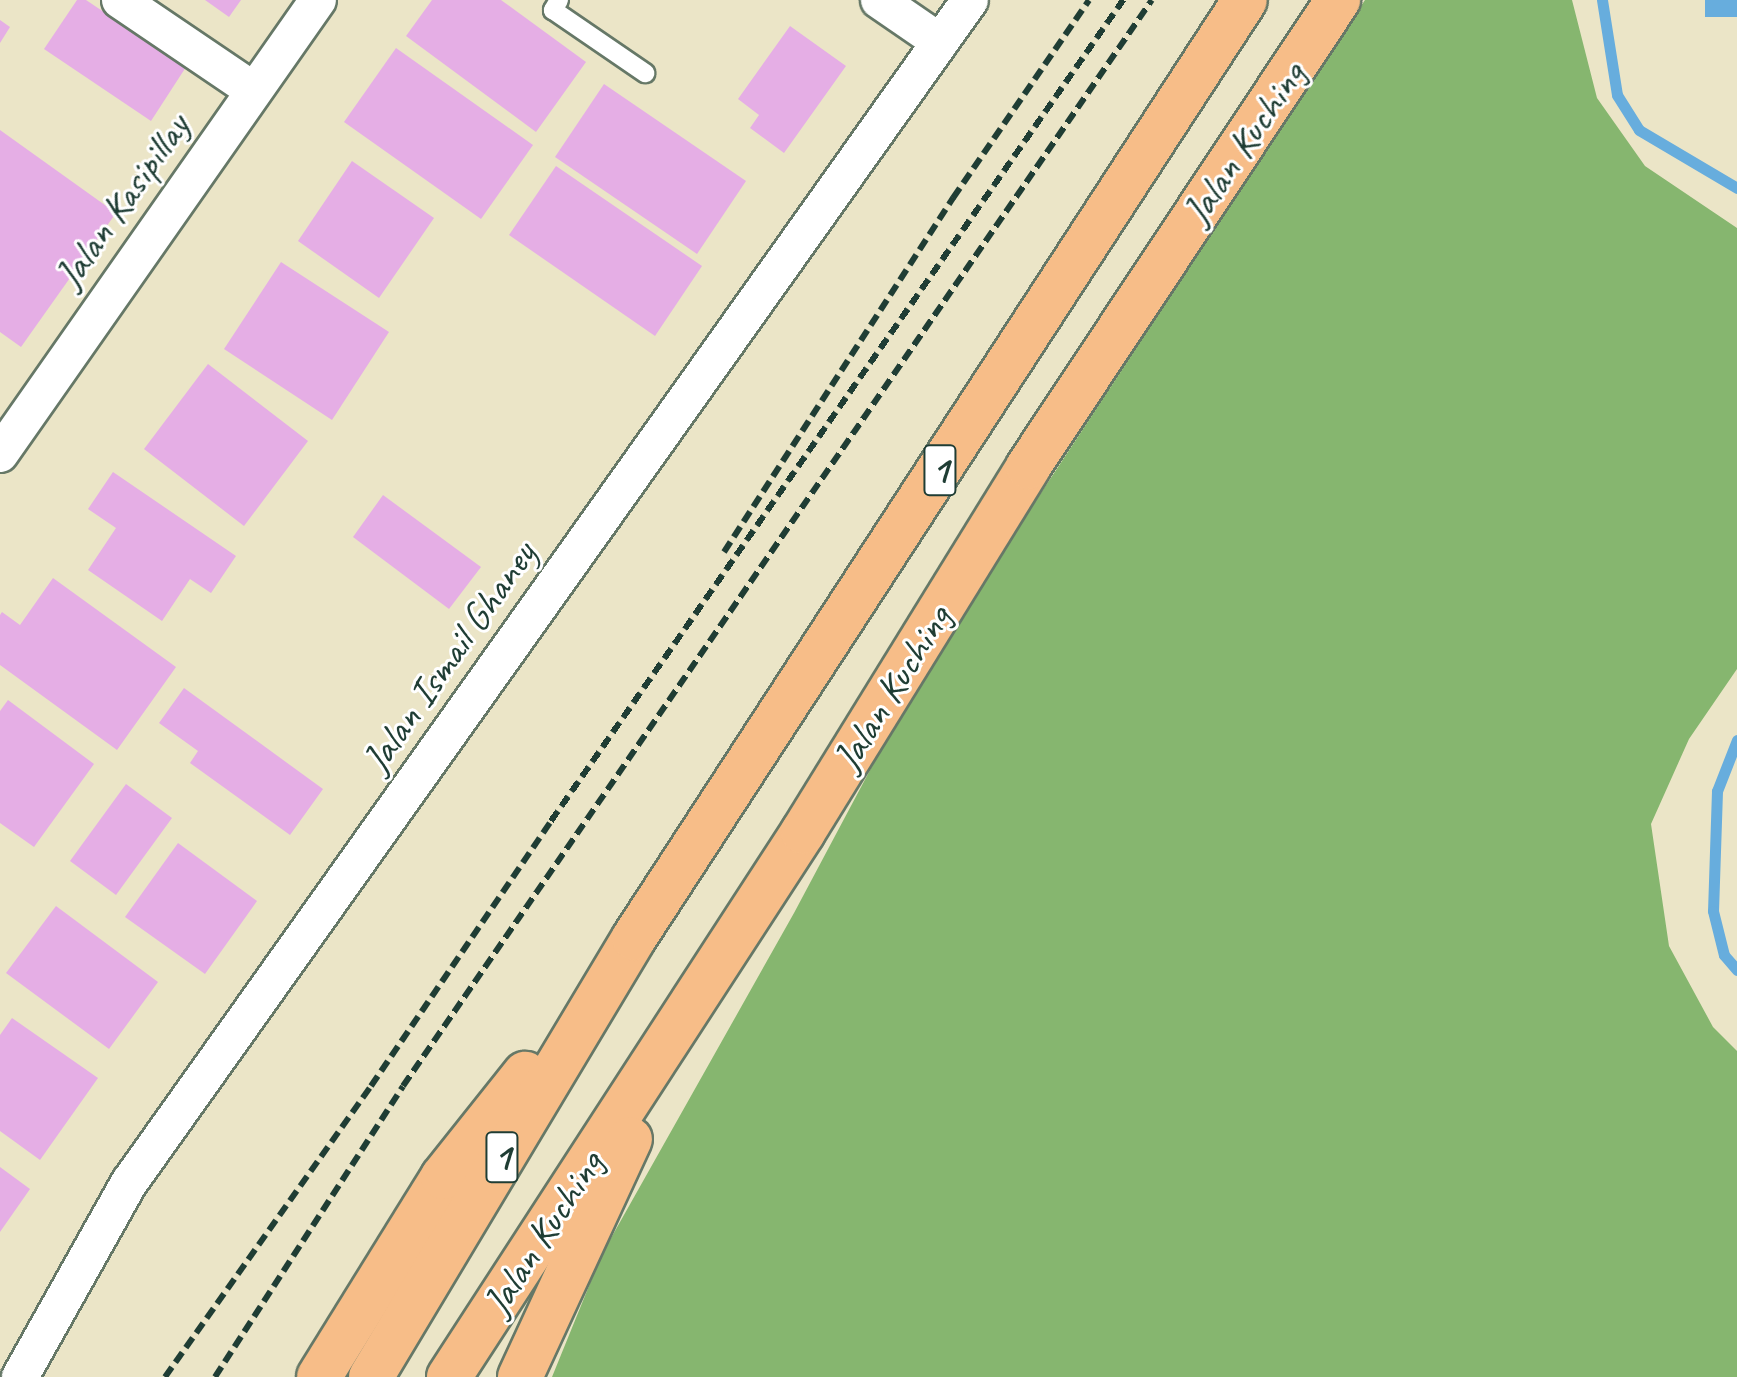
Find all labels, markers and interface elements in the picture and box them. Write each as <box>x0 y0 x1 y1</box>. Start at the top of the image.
street label: Jalan Kuching <box>1173 53 1315 233</box>
street label: Jalan Kasipillay <box>44 104 200 298</box>
road number: 1 <box>922 436 958 504</box>
street label: Jalan Ismail Ghaney <box>350 530 548 784</box>
street label: Jalan Kuching <box>823 597 961 779</box>
road number: 1 <box>484 1123 520 1191</box>
street label: Jalan Kuching <box>473 1143 613 1323</box>

